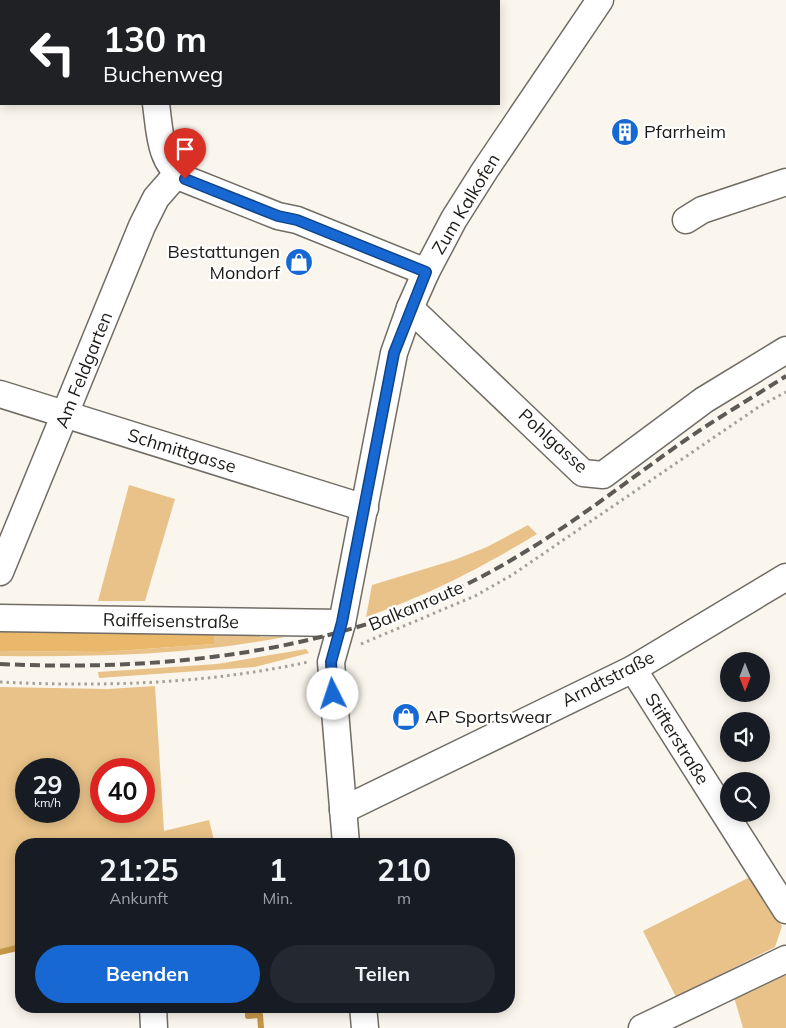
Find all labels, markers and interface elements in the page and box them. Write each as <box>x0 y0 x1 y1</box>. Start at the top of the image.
text: 130 m <box>103 17 207 61</box>
icon: left <box>20 20 85 85</box>
text: Buchenweg <box>103 60 223 88</box>
building icon: Pfarrheim <box>610 117 640 147</box>
place label: Pfarrheim <box>644 120 726 143</box>
pin <box>164 128 206 179</box>
icon: arrive <box>171 135 199 163</box>
street label: Zum Kalkofen <box>427 149 505 258</box>
place label: Bestattungen Mondorf <box>168 240 281 284</box>
shop icon: Bestattungen Mondorf <box>284 247 314 277</box>
street label: Am Feldgarten <box>50 308 117 431</box>
street label: Pohlgasse <box>514 403 593 478</box>
street label: Schmittgasse <box>125 423 239 478</box>
street label: Balkanroute <box>365 575 467 636</box>
street label: Raiffeisenstraße <box>103 608 239 633</box>
street label: Arndtstraße <box>558 645 658 712</box>
north arrow <box>720 652 770 702</box>
map controls <box>720 652 770 822</box>
position arrow <box>306 667 358 719</box>
street label: Stifterstraße <box>640 689 715 789</box>
shop icon: AP Sportswear <box>391 702 421 732</box>
place label: AP Sportswear <box>425 705 552 728</box>
button: sound <box>720 712 770 762</box>
speed limit sign: 40 <box>90 758 155 823</box>
text: 29 <box>32 769 63 800</box>
button: search <box>720 772 770 822</box>
text: km/h <box>34 795 61 810</box>
text: 21:25 <box>99 851 178 889</box>
text: 1 <box>269 851 287 889</box>
text: 210 <box>377 851 431 889</box>
text: Ankunft <box>109 888 168 908</box>
text: Min. <box>262 888 293 908</box>
text: m <box>397 888 411 908</box>
button: Beenden <box>35 945 260 1003</box>
button: Teilen <box>270 945 495 1003</box>

